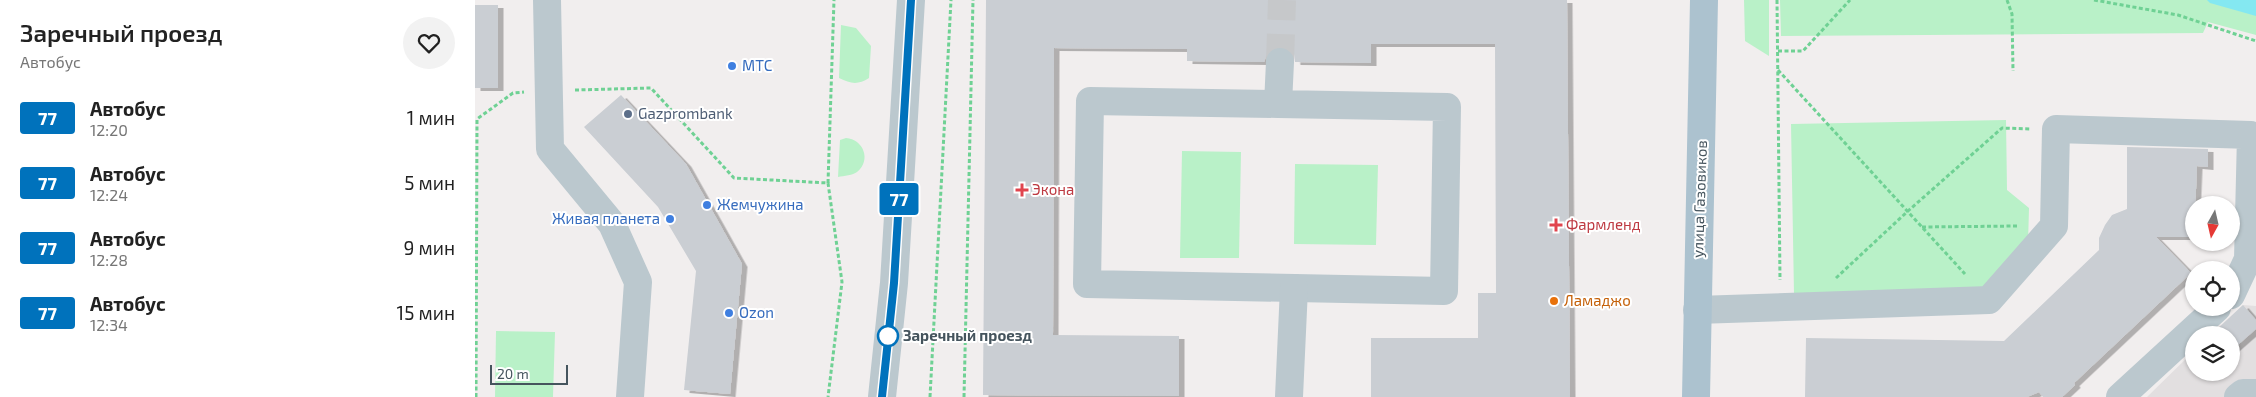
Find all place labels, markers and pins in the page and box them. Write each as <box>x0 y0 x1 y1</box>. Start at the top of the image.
place label: МТС <box>742 56 773 74</box>
marker: МТС <box>726 60 738 72</box>
place label: Gazprombank <box>638 104 733 122</box>
marker: Gazprombank <box>622 108 634 120</box>
place label: Экона <box>1032 180 1074 198</box>
marker: Экона <box>1016 184 1028 196</box>
place label: Жемчужина <box>717 195 803 214</box>
marker: Жемчужина <box>701 199 713 211</box>
place label: Живая планета <box>552 209 660 227</box>
marker: Живая планета <box>664 213 676 225</box>
place label: Фармленд <box>1566 215 1641 233</box>
marker: Фармленд <box>1550 219 1562 231</box>
place label: Ламаджо <box>1564 291 1631 309</box>
marker: Ламаджо <box>1548 295 1560 307</box>
place label: Ozon <box>739 303 774 321</box>
marker: Ozon <box>723 307 735 319</box>
marker: Заречный проезд <box>877 325 899 347</box>
place label: Заречный проезд <box>903 326 1032 344</box>

